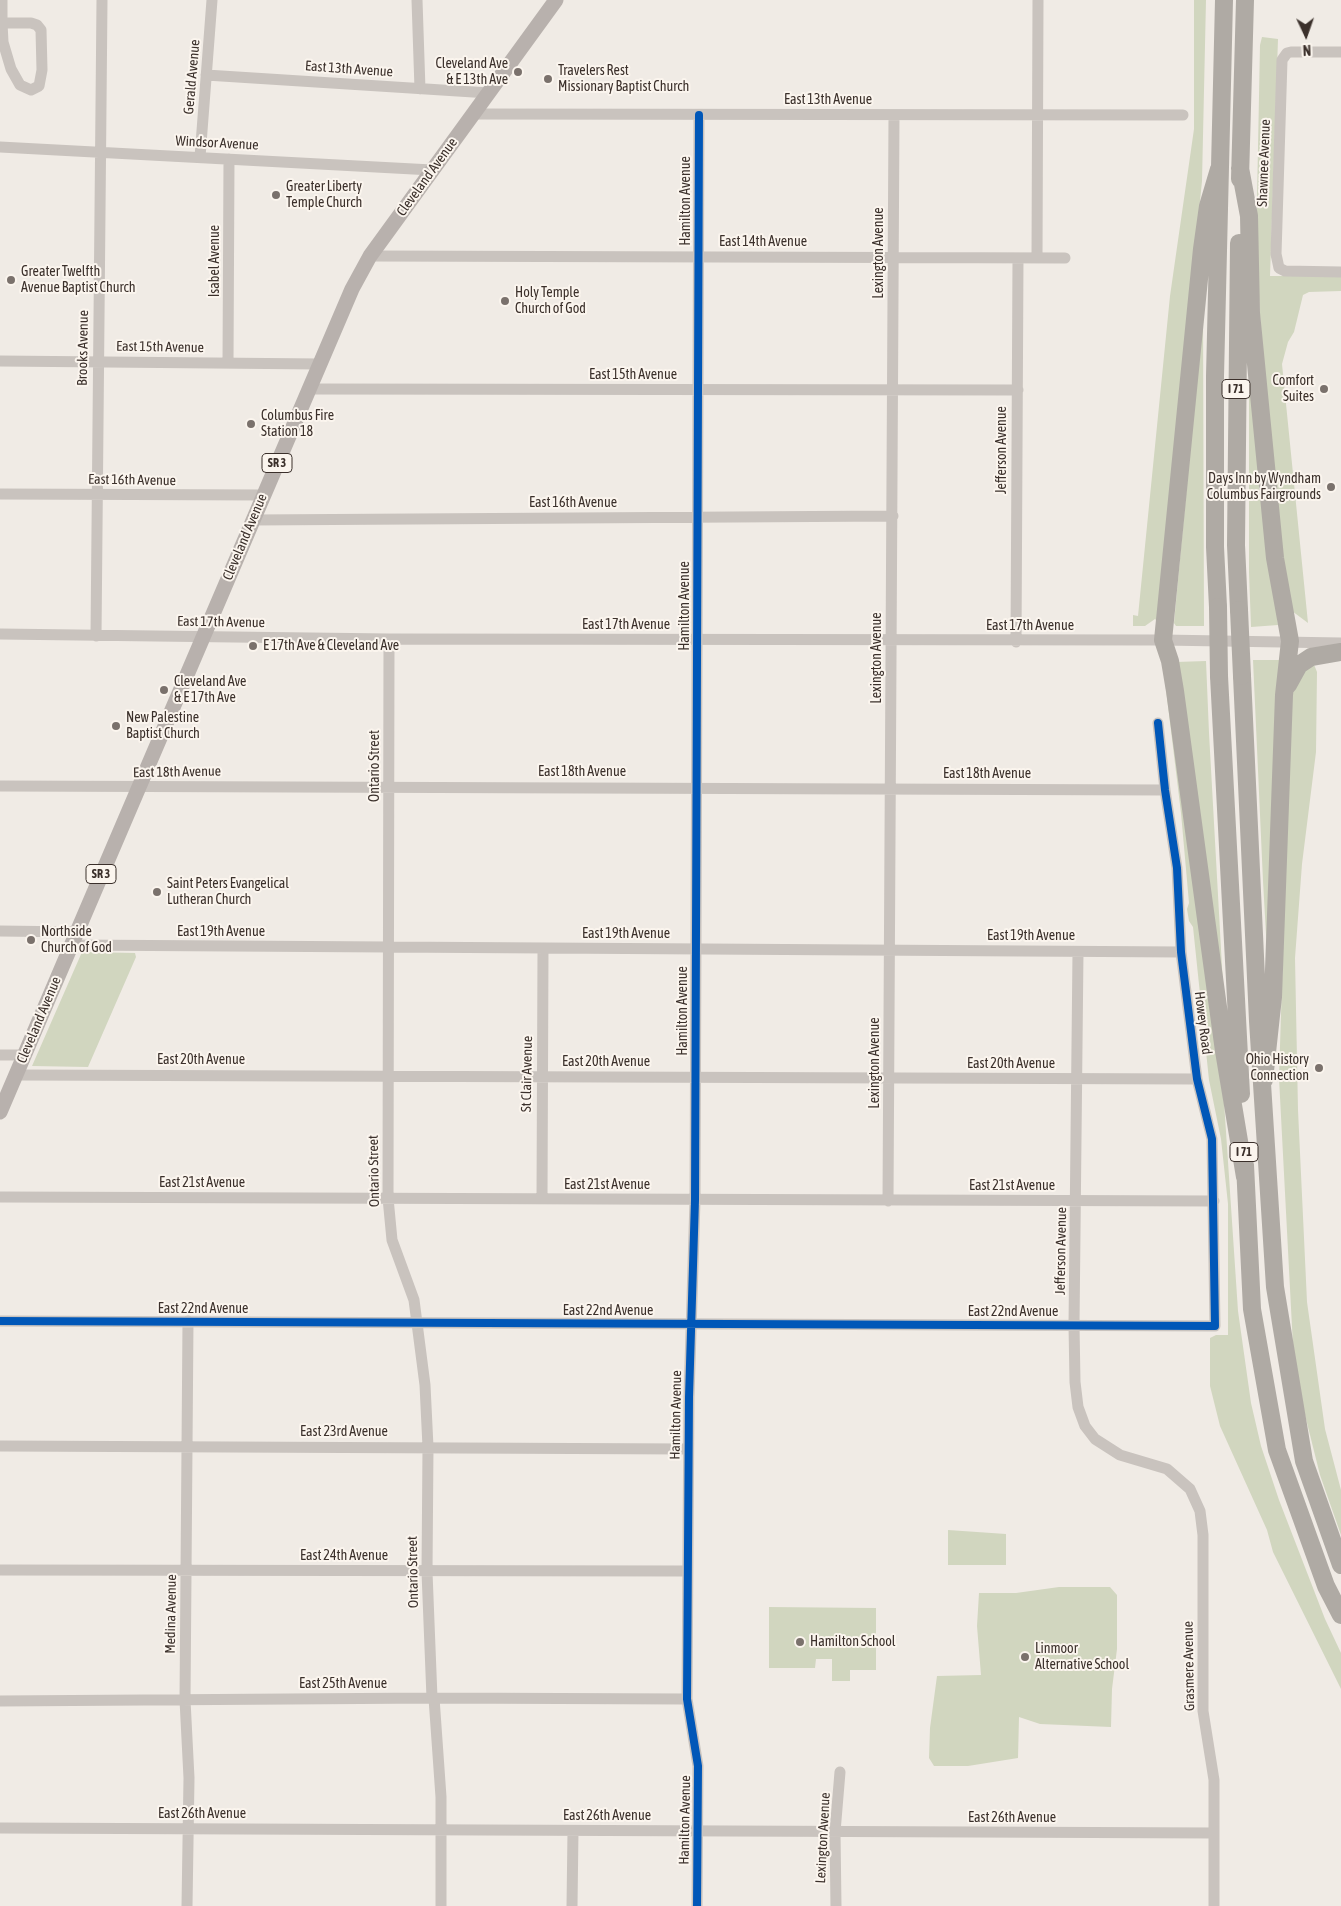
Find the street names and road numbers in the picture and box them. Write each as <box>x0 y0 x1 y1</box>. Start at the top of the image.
street label: Gerald Avenue <box>180 39 204 115</box>
street label: East 13th Avenue <box>305 58 393 80</box>
street label: East 13th Avenue <box>784 92 872 108</box>
street label: Shawnee Avenue <box>1254 119 1274 207</box>
street label: Windsor Avenue <box>175 132 259 154</box>
street label: Cleveland Avenue <box>393 135 461 219</box>
street label: Hamilton Avenue <box>678 156 694 246</box>
street label: Lexington Avenue <box>871 207 887 299</box>
street label: Isabel Avenue <box>207 225 223 297</box>
street label: East 14th Avenue <box>719 234 807 250</box>
street label: Brooks Avenue <box>74 310 92 386</box>
street label: East 15th Avenue <box>116 338 204 356</box>
street label: East 15th Avenue <box>589 367 677 383</box>
road number: I 71 <box>1222 379 1250 398</box>
street label: Jefferson Avenue <box>994 406 1010 494</box>
road number: SR 3 <box>262 453 292 472</box>
street label: East 16th Avenue <box>88 471 176 489</box>
street label: Cleveland Avenue <box>219 491 271 583</box>
street label: East 16th Avenue <box>529 495 617 511</box>
street label: Hamilton Avenue <box>677 561 693 651</box>
street label: Lexington Avenue <box>869 612 885 704</box>
street label: East 17th Avenue <box>177 613 265 631</box>
street label: East 17th Avenue <box>582 617 670 633</box>
street label: East 17th Avenue <box>986 618 1074 634</box>
street label: Ontario Street <box>367 730 383 802</box>
street label: East 18th Avenue <box>133 763 221 781</box>
street label: East 18th Avenue <box>538 764 626 780</box>
street label: East 18th Avenue <box>943 766 1031 782</box>
road number: SR 3 <box>86 864 116 884</box>
street label: East 19th Avenue <box>177 924 265 940</box>
street label: East 19th Avenue <box>582 926 670 942</box>
street label: East 19th Avenue <box>987 928 1075 944</box>
street label: Hamilton Avenue <box>675 966 691 1056</box>
street label: Cleveland Avenue <box>13 974 65 1066</box>
street label: Howey Road <box>1191 991 1215 1055</box>
street label: Lexington Avenue <box>867 1017 883 1109</box>
street label: St Clair Avenue <box>518 1036 536 1112</box>
street label: East 20th Avenue <box>157 1052 245 1068</box>
street label: East 20th Avenue <box>562 1054 650 1070</box>
street label: East 20th Avenue <box>967 1056 1055 1072</box>
street label: Ontario Street <box>365 1135 383 1207</box>
road number: I 71 <box>1230 1142 1258 1162</box>
street label: East 21st Avenue <box>159 1175 245 1191</box>
street label: East 21st Avenue <box>564 1177 650 1193</box>
street label: East 21st Avenue <box>969 1178 1055 1194</box>
street label: Jefferson Avenue <box>1052 1207 1070 1295</box>
street label: East 22nd Avenue <box>158 1301 248 1317</box>
street label: East 22nd Avenue <box>563 1303 653 1319</box>
street label: East 22nd Avenue <box>968 1304 1058 1320</box>
street label: Hamilton Avenue <box>667 1370 685 1460</box>
street label: East 23rd Avenue <box>300 1424 388 1440</box>
street label: Ontario Street <box>404 1536 422 1608</box>
street label: East 24th Avenue <box>300 1548 388 1564</box>
street label: Medina Avenue <box>162 1574 180 1654</box>
street label: Grasmere Avenue <box>1180 1621 1198 1711</box>
street label: East 25th Avenue <box>299 1676 387 1692</box>
street label: Hamilton Avenue <box>676 1775 694 1865</box>
street label: Lexington Avenue <box>812 1792 834 1884</box>
street label: East 26th Avenue <box>158 1806 246 1822</box>
street label: East 26th Avenue <box>563 1808 651 1824</box>
street label: East 26th Avenue <box>968 1810 1056 1826</box>

